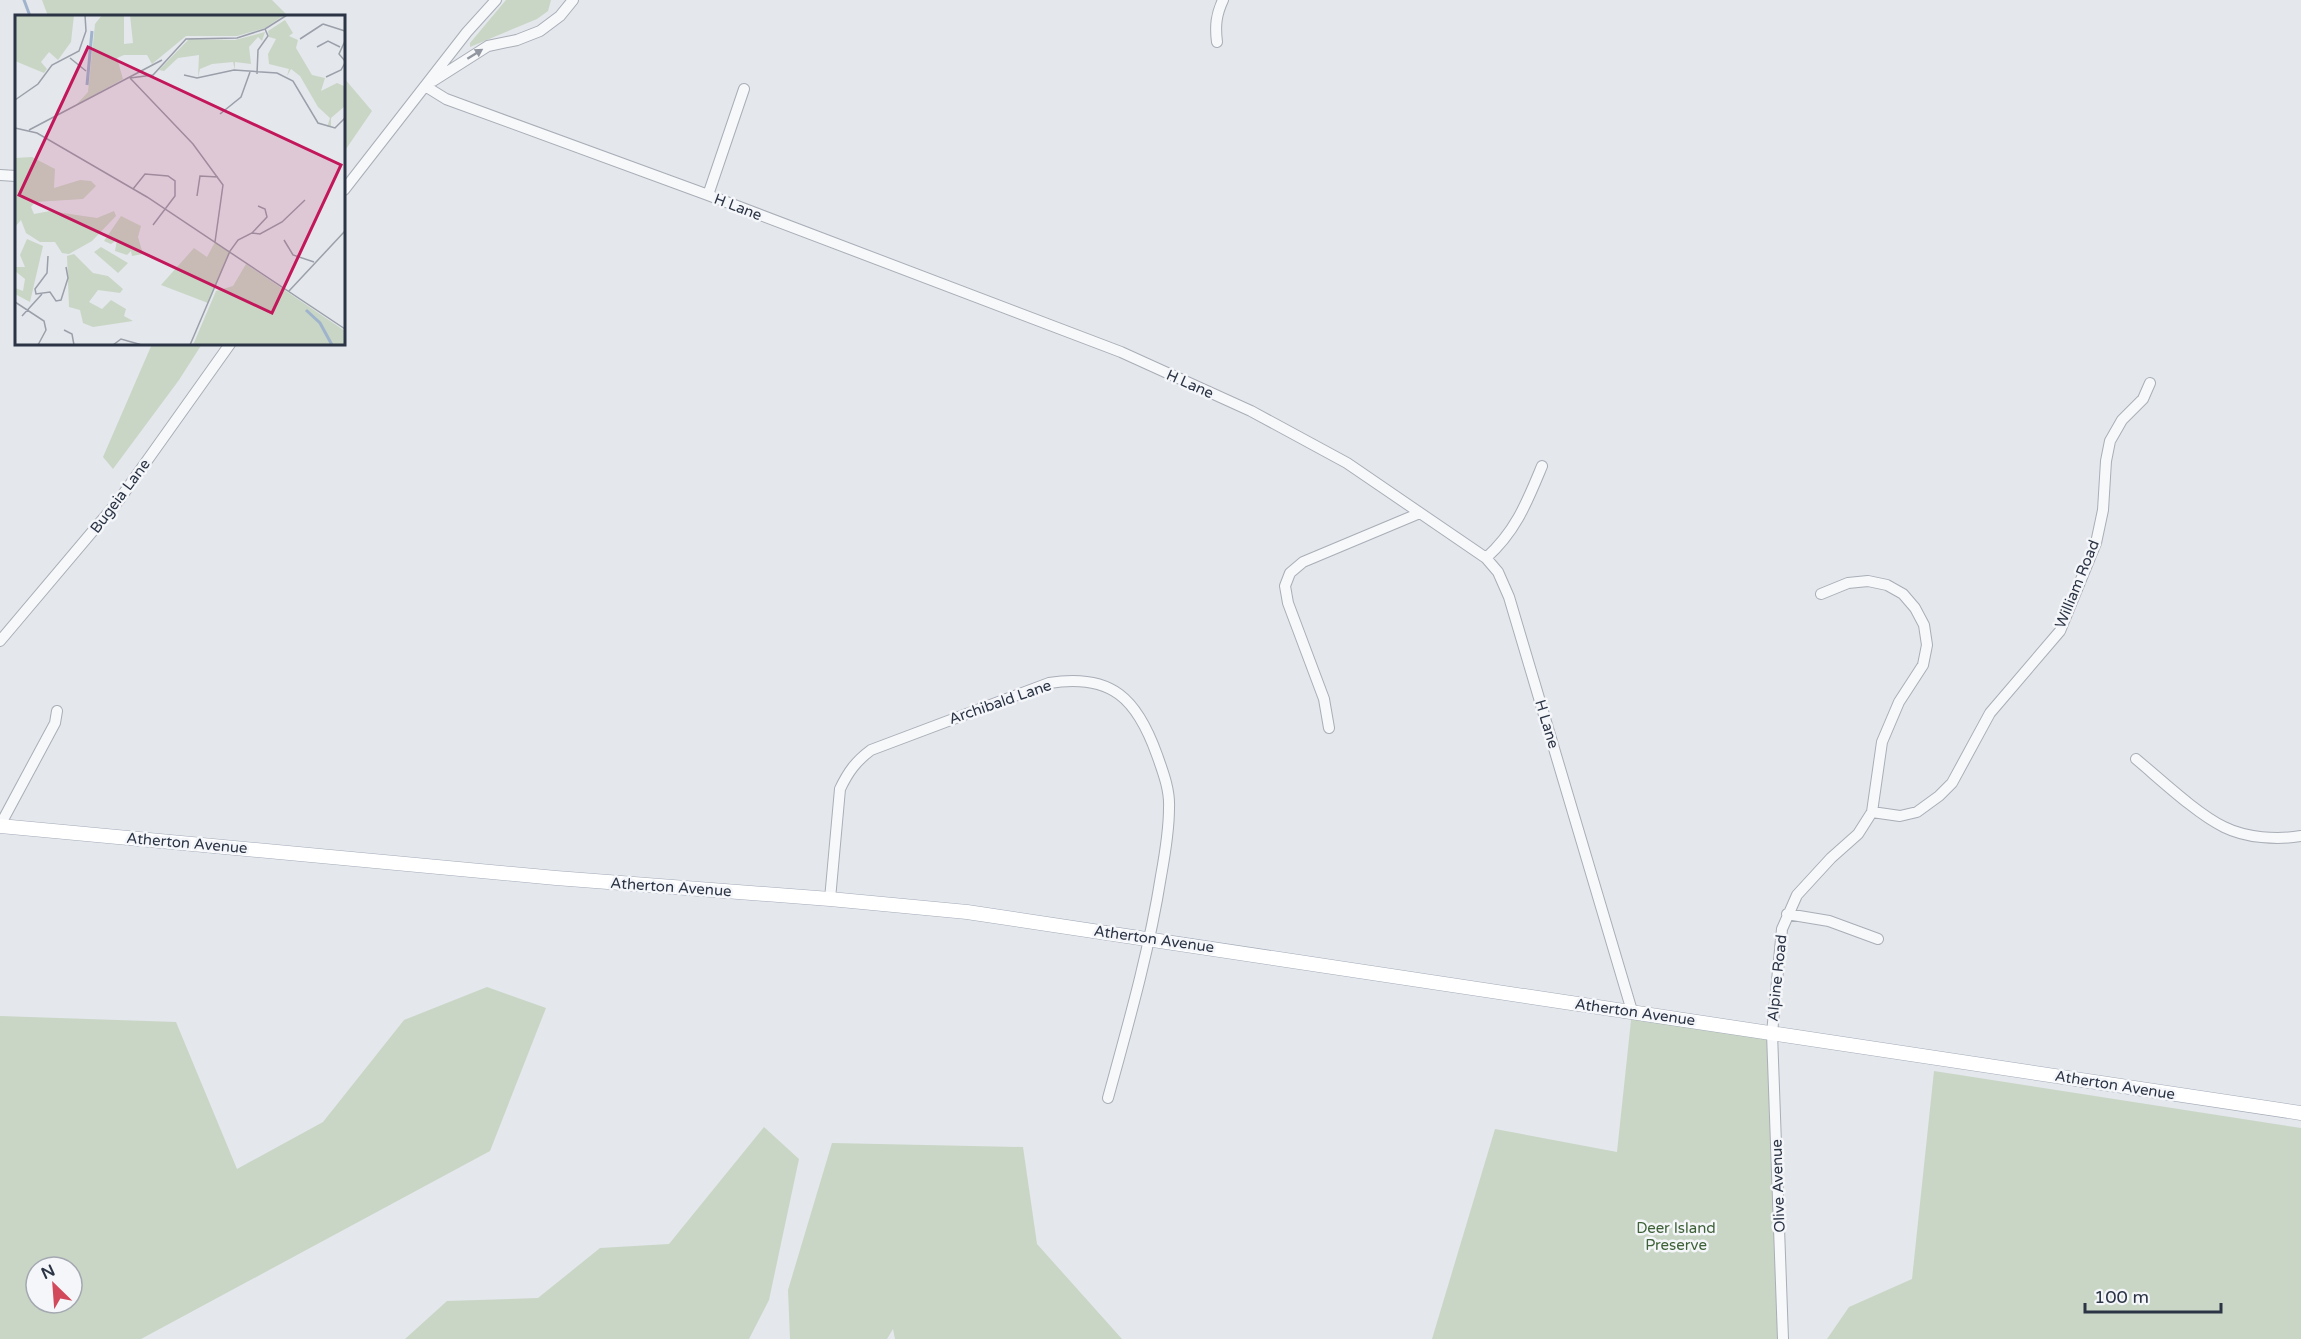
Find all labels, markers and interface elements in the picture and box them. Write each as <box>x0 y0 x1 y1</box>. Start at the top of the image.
inset map <box>15 15 345 345</box>
one-way arrow <box>467 49 483 60</box>
street label: H Lane <box>711 190 765 224</box>
street label: H Lane <box>1164 366 1216 402</box>
street label: Bugeia Lane <box>86 455 154 537</box>
street label: William Road <box>2051 537 2103 631</box>
street label: Archibald Lane <box>946 676 1054 728</box>
street label: H Lane <box>1531 697 1563 751</box>
street label: Atherton Avenue <box>126 829 248 857</box>
street label: Atherton Avenue <box>610 874 732 900</box>
street label: Atherton Avenue <box>1093 922 1215 956</box>
street label: Alpine Road <box>1763 934 1791 1022</box>
street label: Atherton Avenue <box>1574 995 1696 1029</box>
street label: Atherton Avenue <box>2054 1067 2176 1103</box>
street label: Olive Avenue <box>1767 1139 1789 1233</box>
park label: Deer Island Preserve <box>1636 1219 1716 1254</box>
north arrow <box>24 1255 84 1315</box>
text: N <box>38 1261 58 1284</box>
scale bar <box>2085 1276 2222 1314</box>
text: 100 m <box>2094 1286 2149 1308</box>

